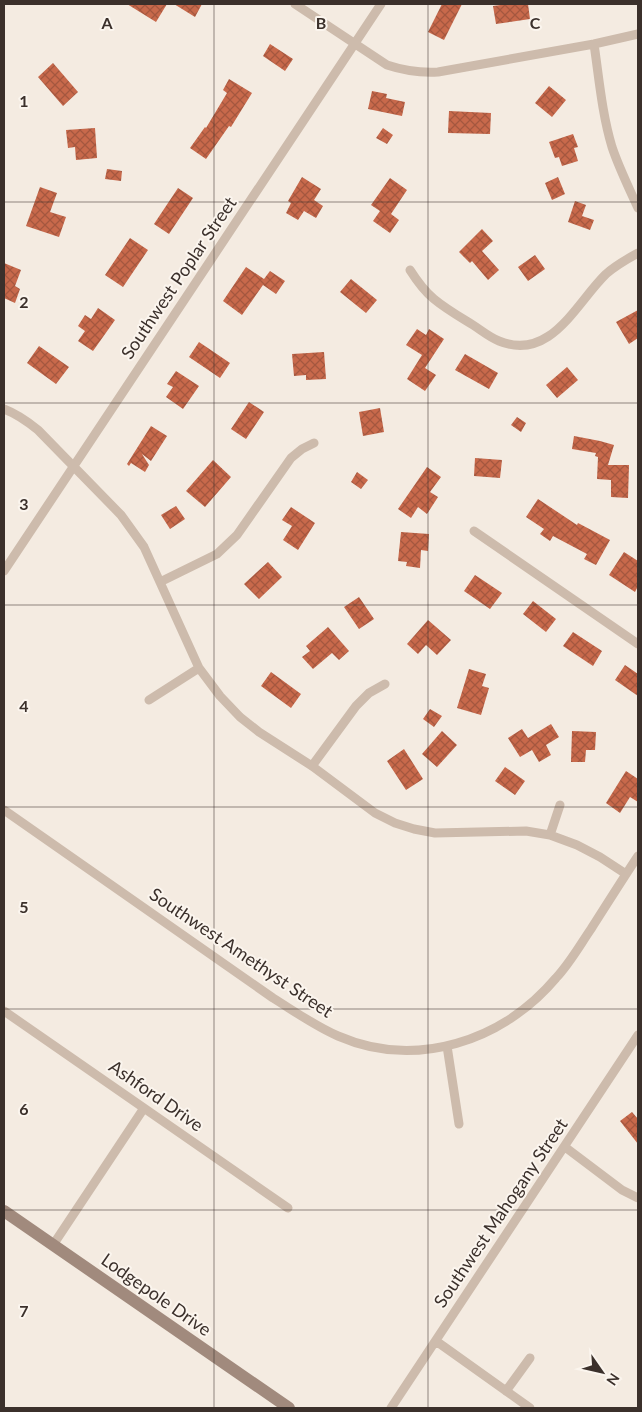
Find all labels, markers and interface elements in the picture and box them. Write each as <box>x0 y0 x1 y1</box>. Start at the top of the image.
text: A <box>100 13 113 32</box>
text: B <box>316 13 326 32</box>
text: C <box>530 13 541 32</box>
text: 1 <box>19 91 29 110</box>
street label: Southwest Poplar Street <box>116 192 241 363</box>
text: 2 <box>19 292 29 311</box>
text: 3 <box>19 494 29 513</box>
text: 4 <box>19 696 29 715</box>
street label: Southwest Amethyst Street <box>146 883 338 1022</box>
text: 5 <box>19 897 29 916</box>
street label: Ashford Drive <box>105 1055 208 1136</box>
text: 6 <box>19 1099 29 1118</box>
street label: Southwest Mahogany Street <box>429 1113 572 1311</box>
street label: Lodgepole Drive <box>97 1248 216 1340</box>
text: 7 <box>19 1301 29 1320</box>
north arrow <box>577 1347 627 1397</box>
text: N <box>603 1370 623 1389</box>

